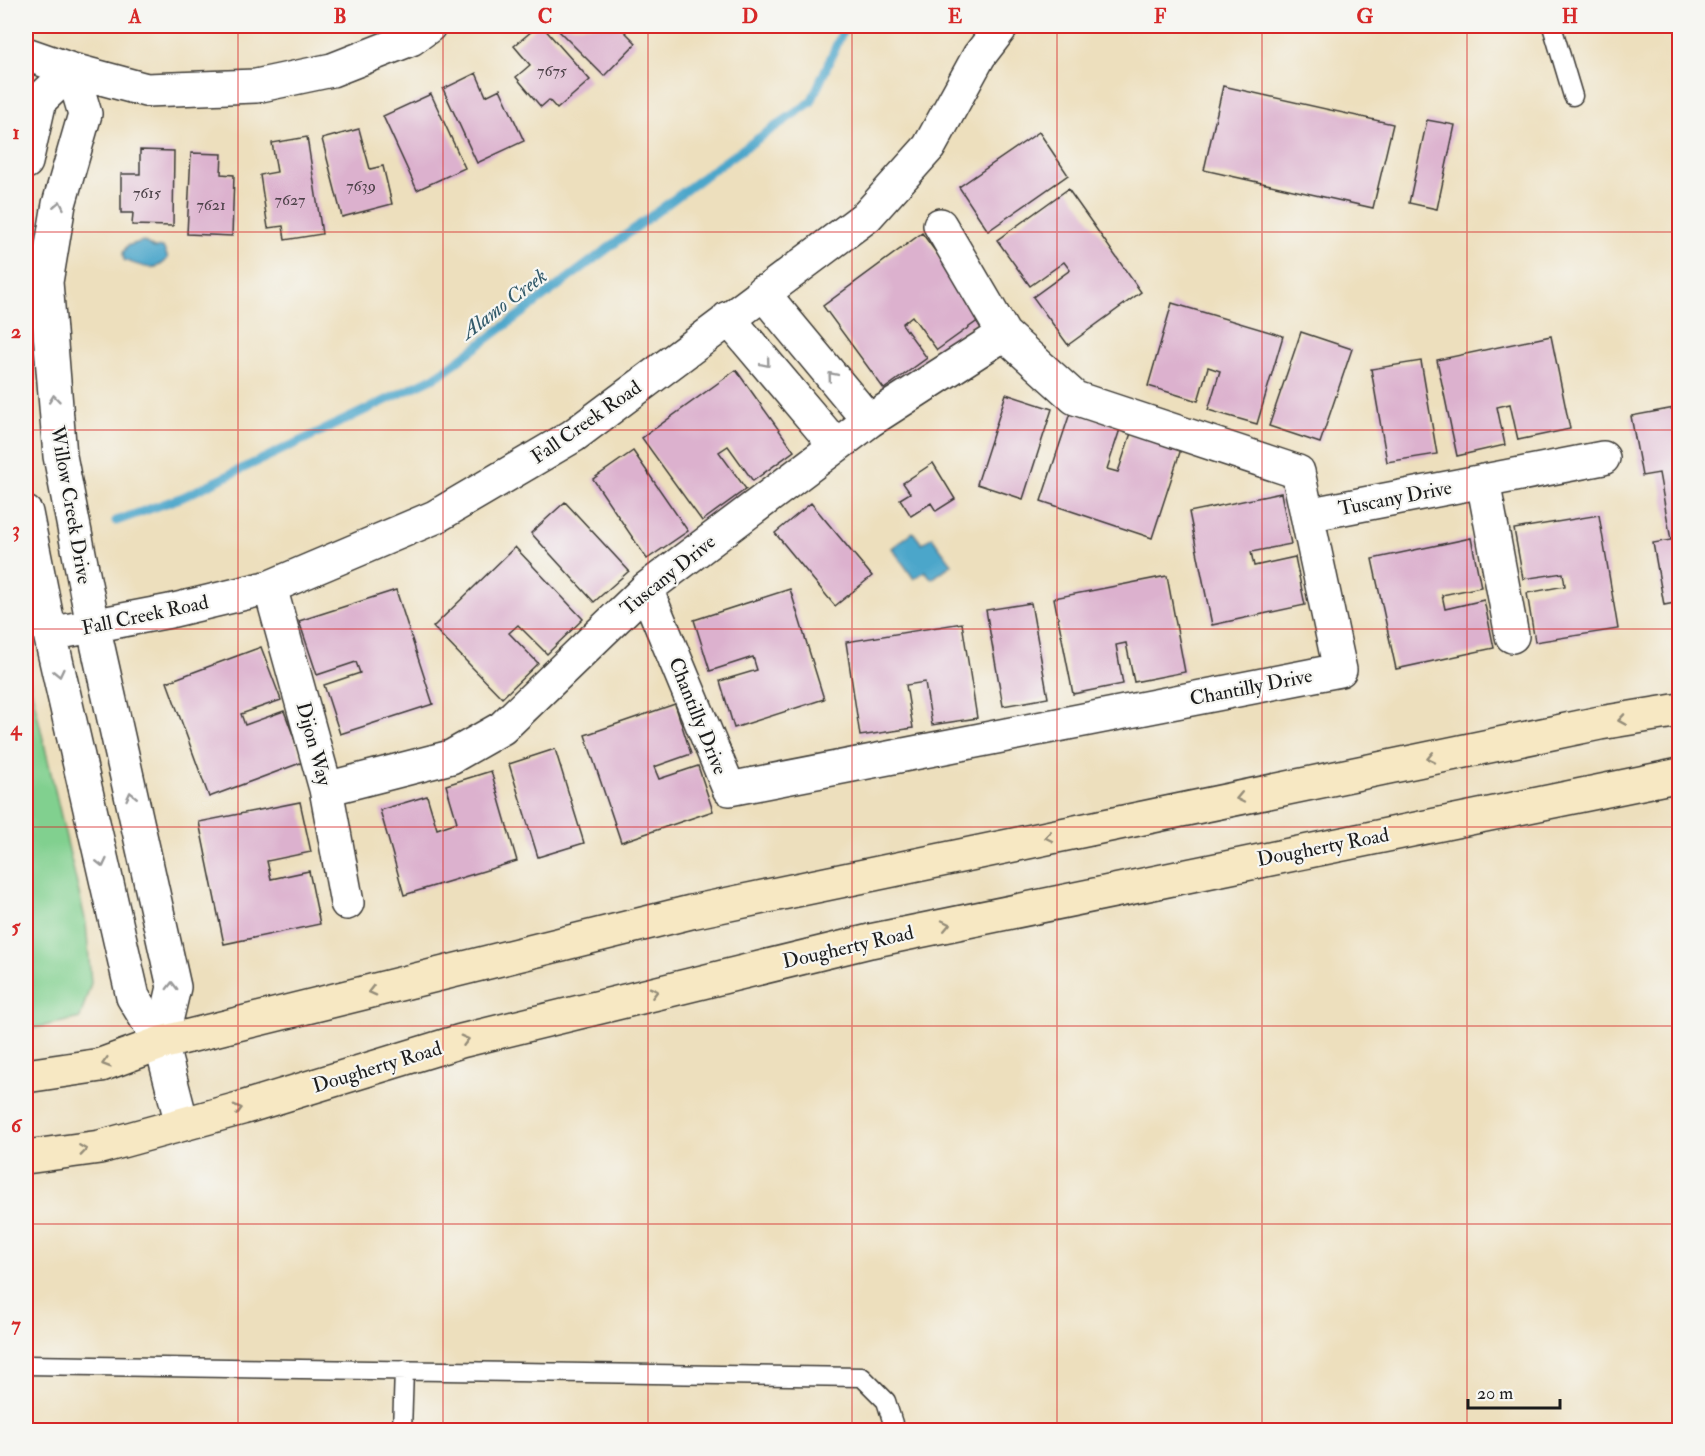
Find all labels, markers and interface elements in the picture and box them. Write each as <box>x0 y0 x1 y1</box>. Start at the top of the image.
text: A <box>128 4 142 29</box>
text: B <box>333 4 347 29</box>
text: C <box>538 4 552 29</box>
text: D <box>742 4 758 29</box>
text: E <box>948 4 963 29</box>
text: F <box>1154 4 1167 29</box>
text: G <box>1357 4 1374 29</box>
text: H <box>1562 4 1578 29</box>
house number: 7675 <box>537 61 567 81</box>
text: 1 <box>12 120 20 145</box>
house number: 7639 <box>346 176 376 196</box>
house number: 7615 <box>133 183 161 203</box>
house number: 7627 <box>275 190 306 210</box>
house number: 7621 <box>196 195 226 215</box>
one-way arrow <box>52 201 65 211</box>
water label: Alamo Creek <box>454 263 553 346</box>
text: 2 <box>11 319 21 344</box>
one-way arrow <box>758 356 769 367</box>
one-way arrow <box>828 372 839 383</box>
street label: Fall Creek Road <box>526 375 646 469</box>
one-way arrow <box>48 394 61 403</box>
street label: Willow Creek Drive <box>45 423 97 586</box>
street label: Tuscany Drive <box>1336 475 1454 521</box>
text: 3 <box>12 517 20 542</box>
street label: Tuscany Drive <box>615 529 721 621</box>
street label: Fall Creek Road <box>79 589 211 641</box>
street label: Chantilly Drive <box>663 654 733 778</box>
street label: Chantilly Drive <box>1188 663 1314 711</box>
one-way arrow <box>52 667 65 677</box>
street label: Dijon Way <box>291 699 337 790</box>
one-way arrow <box>1617 713 1626 725</box>
text: 4 <box>10 716 23 741</box>
one-way arrow <box>1426 751 1436 764</box>
one-way arrow <box>126 791 139 801</box>
one-way arrow <box>1235 791 1245 804</box>
street label: Dougherty Road <box>1255 822 1391 872</box>
one-way arrow <box>1044 830 1054 843</box>
one-way arrow <box>95 857 108 867</box>
text: 5 <box>12 914 22 939</box>
one-way arrow <box>941 919 951 932</box>
street label: Dougherty Road <box>780 920 916 974</box>
one-way arrow <box>166 982 178 991</box>
one-way arrow <box>367 983 377 996</box>
one-way arrow <box>648 987 659 999</box>
street label: Dougherty Road <box>309 1035 445 1099</box>
one-way arrow <box>459 1035 470 1047</box>
one-way arrow <box>101 1056 112 1068</box>
one-way arrow <box>233 1103 243 1116</box>
text: 6 <box>11 1113 23 1138</box>
one-way arrow <box>79 1144 88 1156</box>
text: 7 <box>11 1312 21 1337</box>
scale bar <box>1468 1372 1560 1410</box>
text: 20 m <box>1477 1382 1513 1405</box>

